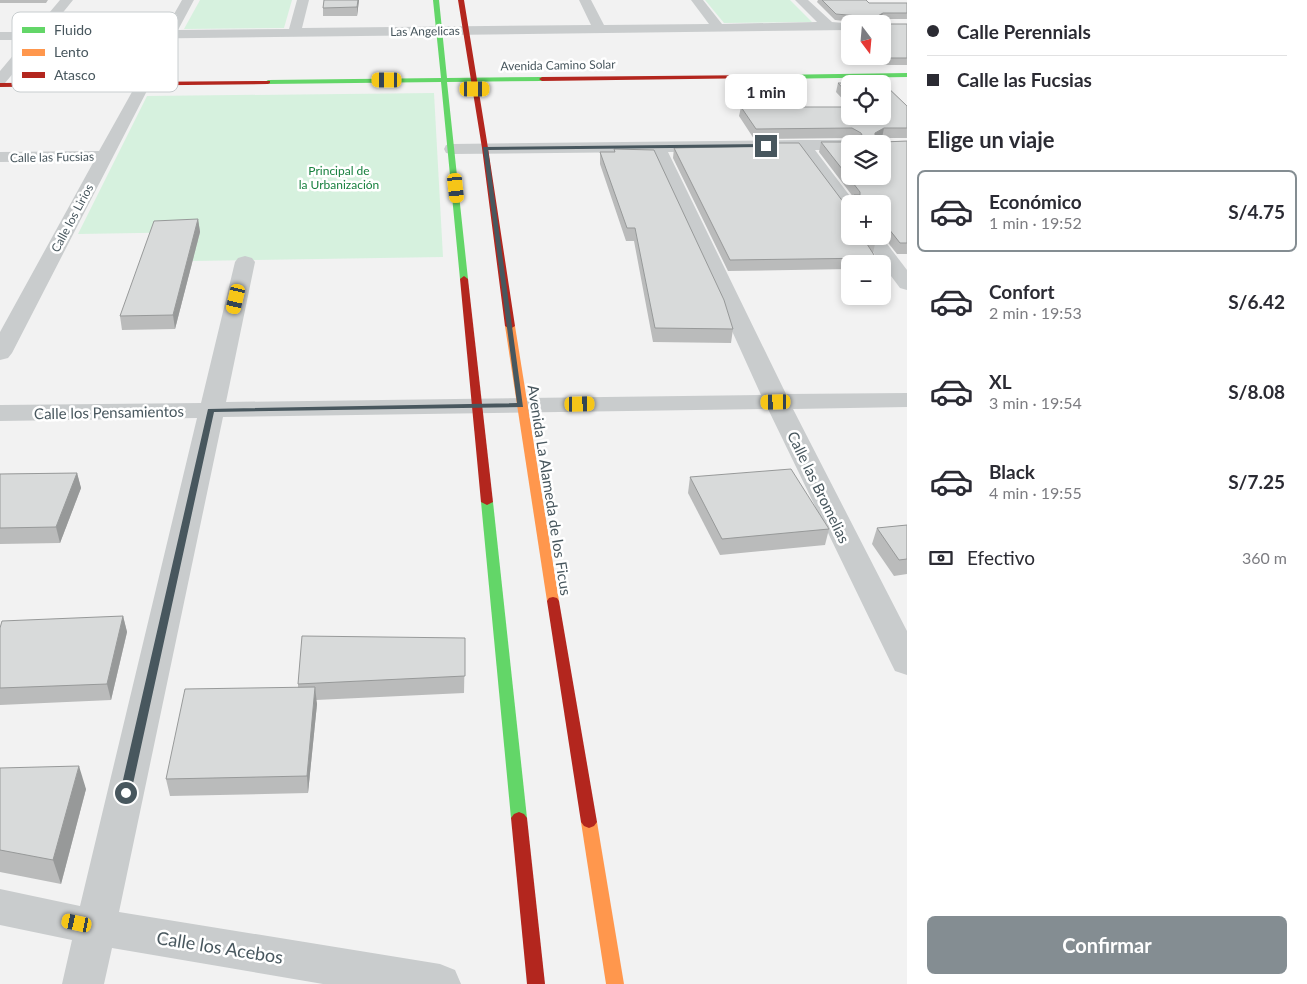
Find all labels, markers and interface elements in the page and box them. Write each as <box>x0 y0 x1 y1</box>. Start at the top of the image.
legend <box>12 12 178 92</box>
north arrow <box>841 15 891 65</box>
map controls <box>841 15 891 305</box>
text: Calle Perennials <box>957 20 1091 43</box>
text: Fluido <box>54 21 92 38</box>
street label: Las Angelicas <box>390 23 460 39</box>
text: Lento <box>54 43 89 60</box>
street label: Avenida Camino Solar <box>500 56 616 74</box>
text: Atasco <box>54 66 96 83</box>
text: Calle las Fucsias <box>957 68 1092 91</box>
car <box>372 73 402 88</box>
callout: 1 min <box>725 74 807 108</box>
button: locate <box>841 75 891 125</box>
car <box>460 82 490 97</box>
text: 1 min <box>746 82 786 101</box>
text: Elige un viaje <box>927 126 1055 153</box>
route end <box>755 135 777 157</box>
button: layers <box>841 135 891 185</box>
street label: Calle las Fucsias <box>10 149 94 165</box>
park label: Principal de la Urbanización <box>299 163 379 192</box>
car <box>446 172 465 204</box>
street label: Calle los Lirios <box>48 181 96 255</box>
icon: car <box>929 189 974 234</box>
text: Económico <box>989 190 1082 213</box>
button: + <box>841 195 891 245</box>
text: S/4.75 <box>1228 200 1285 223</box>
text: 1 min · 19:52 <box>989 213 1082 232</box>
button: − <box>841 255 891 305</box>
icon: car <box>929 279 974 324</box>
text: Confort <box>989 280 1054 303</box>
car <box>225 283 246 315</box>
text: S/6.42 <box>1228 290 1285 313</box>
text: 2 min · 19:53 <box>989 303 1082 322</box>
icon: car <box>929 369 974 414</box>
text: XL <box>989 370 1012 393</box>
text: S/8.08 <box>1228 380 1285 403</box>
street label: Avenida La Alameda de los Ficus <box>524 383 576 597</box>
text: 3 min · 19:54 <box>989 393 1082 412</box>
car <box>760 394 791 410</box>
car <box>564 396 595 412</box>
street label: Calle los Pensamientos <box>34 402 184 422</box>
street label: Calle las Bromelias <box>784 428 854 546</box>
icon: car <box>929 459 974 504</box>
text: Black <box>989 460 1035 483</box>
text: S/7.25 <box>1228 470 1285 493</box>
text: 4 min · 19:55 <box>989 483 1082 502</box>
icon: cash <box>927 544 955 572</box>
text: Efectivo <box>967 546 1035 569</box>
text: 360 m <box>1242 548 1287 567</box>
route start <box>115 782 137 804</box>
car <box>60 913 93 933</box>
button: Confirmar <box>927 916 1287 974</box>
street label: Calle los Acebos <box>155 926 285 968</box>

